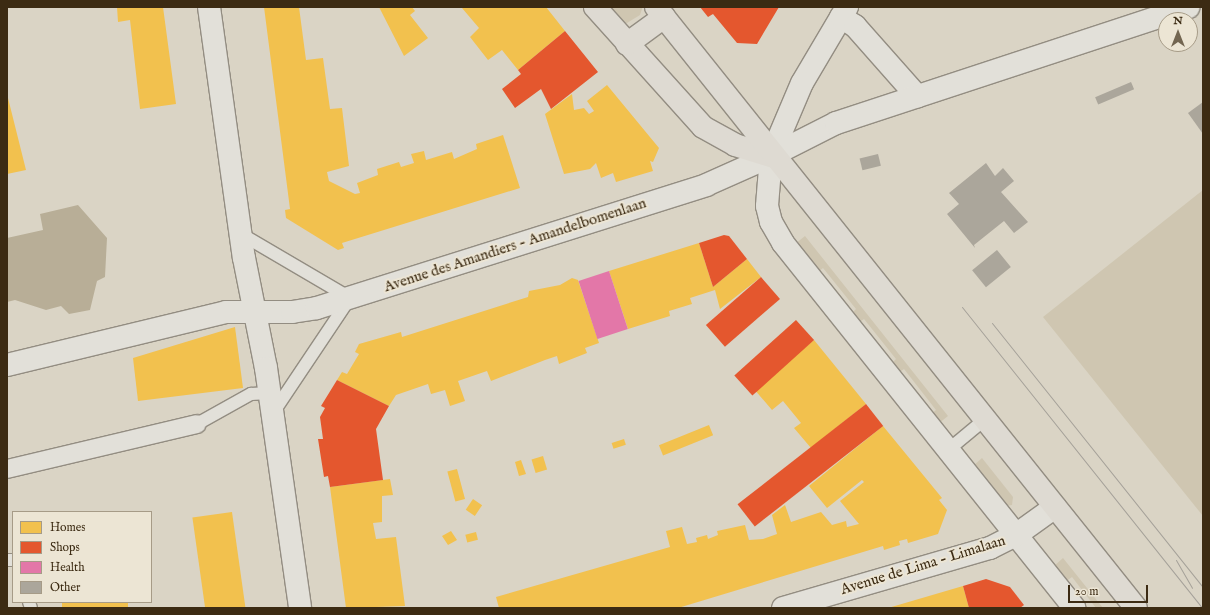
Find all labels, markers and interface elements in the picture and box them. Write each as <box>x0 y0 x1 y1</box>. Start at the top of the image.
north arrow <box>1158 12 1198 52</box>
text: N <box>1173 14 1183 28</box>
street label: Avenue des Amandiers - Amandelbomenlaan <box>382 194 648 296</box>
legend <box>12 511 152 603</box>
text: Homes <box>50 520 86 535</box>
street label: Avenue de Lima - Limalaan <box>838 531 1008 599</box>
text: Shops <box>50 540 80 555</box>
text: Health <box>50 560 85 575</box>
scale bar <box>1070 577 1150 603</box>
text: Other <box>50 580 80 595</box>
text: 20 m <box>1075 584 1098 599</box>

